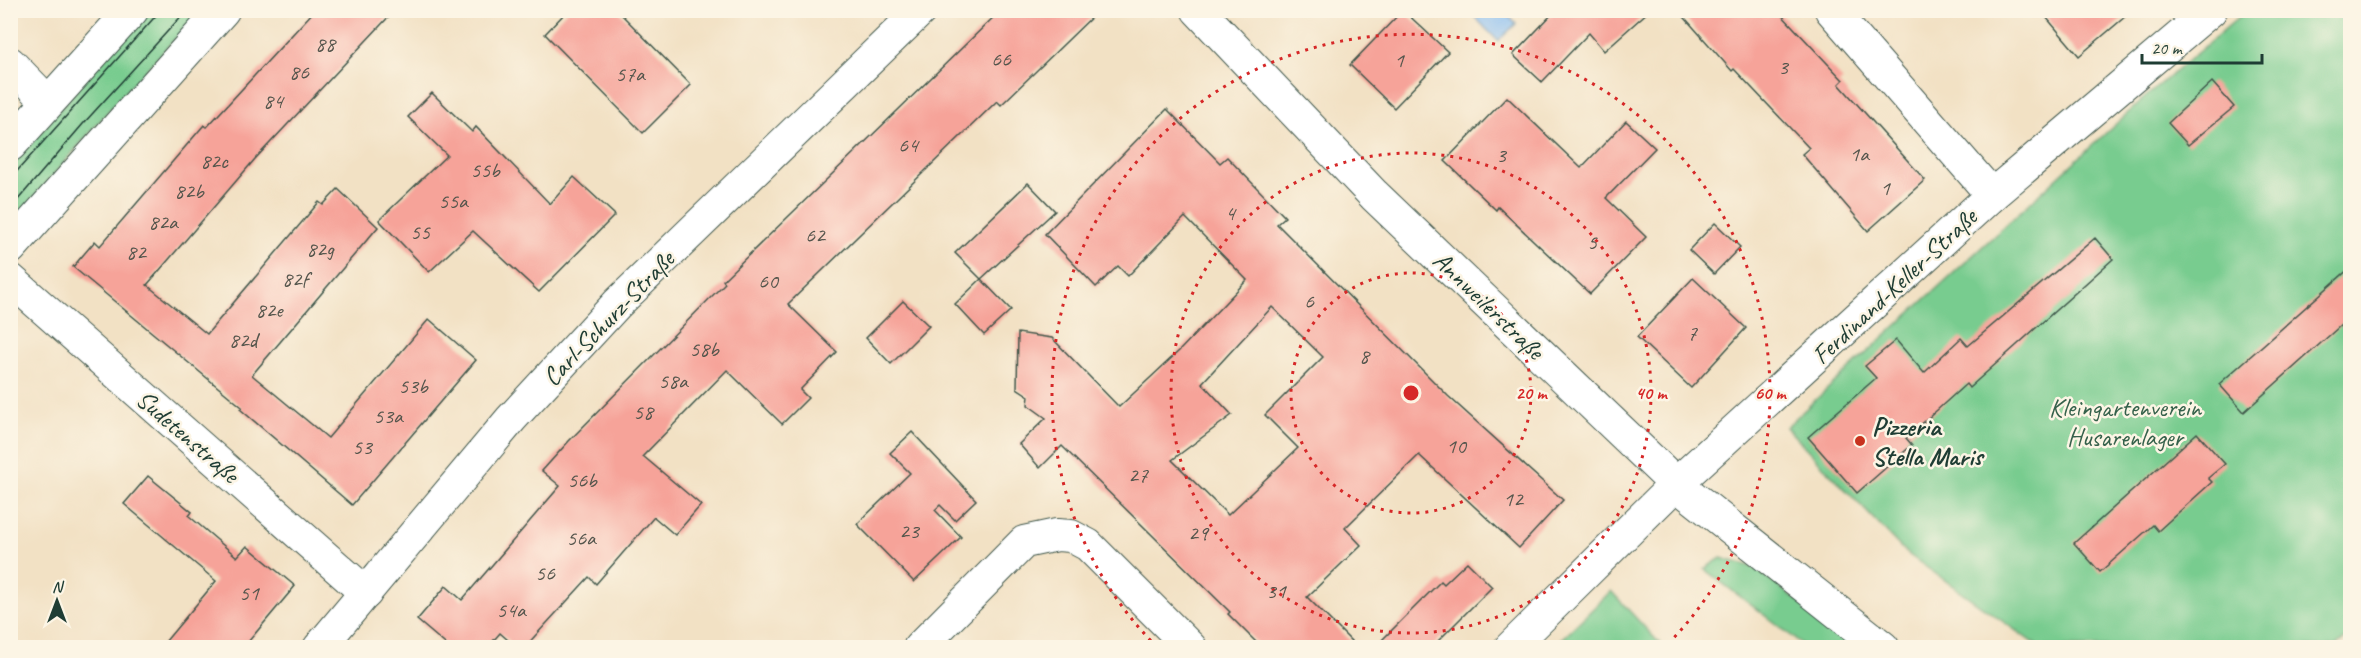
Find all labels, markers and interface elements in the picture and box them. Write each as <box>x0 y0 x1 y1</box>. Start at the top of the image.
scale bar <box>2142 27 2262 65</box>
house number: 88 <box>315 30 337 58</box>
text: 20 m <box>2151 37 2184 59</box>
house number: 66 <box>991 45 1012 73</box>
house number: 1 <box>1394 46 1405 74</box>
house number: 3 <box>1778 53 1790 81</box>
house number: 86 <box>289 58 310 86</box>
house number: 57a <box>615 60 646 88</box>
house number: 84 <box>263 87 285 115</box>
house number: 64 <box>898 131 920 159</box>
house number: 1a <box>1849 140 1870 168</box>
house number: 3 <box>1496 141 1508 169</box>
house number: 82c <box>200 147 229 175</box>
house number: 55b <box>470 156 501 184</box>
house number: 1 <box>1880 174 1891 202</box>
house number: 82b <box>174 177 205 205</box>
house number: 55a <box>438 187 469 215</box>
house number: 4 <box>1225 199 1237 227</box>
street label: Ferdinand-Keller-Straße <box>1805 200 1986 371</box>
house number: 82a <box>148 208 179 236</box>
house number: 55 <box>410 218 431 246</box>
house number: 62 <box>805 221 827 249</box>
house number: 5 <box>1587 228 1598 256</box>
house number: 82g <box>306 235 335 263</box>
house number: 82 <box>126 238 148 266</box>
street label: Carl-Schurz-Straße <box>535 242 683 393</box>
street label: Annweilerstraße <box>1426 244 1553 368</box>
house number: 82f <box>282 265 313 293</box>
house number: 60 <box>758 267 780 295</box>
house number: 6 <box>1304 287 1315 315</box>
house number: 82e <box>256 296 284 324</box>
house number: 7 <box>1687 319 1698 347</box>
house number: 82d <box>229 326 261 354</box>
house number: 58b <box>689 335 720 363</box>
house number: 8 <box>1359 342 1371 370</box>
house number: 58a <box>658 367 689 395</box>
house number: 53b <box>398 372 429 400</box>
text: 20 m <box>1516 382 1548 404</box>
text: 40 m <box>1636 382 1668 404</box>
text: 60 m <box>1754 382 1787 404</box>
street label: Sudetenstraße <box>129 383 248 492</box>
centre of rings <box>1401 383 1421 403</box>
park label: Kleingartenverein Husarenlager <box>2049 391 2202 454</box>
house number: 58 <box>633 398 655 426</box>
house number: 53a <box>373 402 404 430</box>
place label: Pizzeria Stella Maris <box>1872 410 1985 473</box>
house number: 10 <box>1446 432 1468 460</box>
house number: 53 <box>352 433 374 461</box>
marker: Pizzeria Stella Maris <box>1853 434 1867 448</box>
house number: 27 <box>1128 461 1149 489</box>
house number: 56b <box>567 466 598 494</box>
house number: 12 <box>1503 485 1525 513</box>
house number: 23 <box>899 517 921 545</box>
house number: 29 <box>1188 519 1210 547</box>
house number: 56a <box>566 524 597 552</box>
house number: 56 <box>535 559 556 587</box>
north arrow <box>27 571 87 631</box>
text: N <box>52 577 65 597</box>
house number: 31 <box>1266 577 1287 605</box>
house number: 51 <box>239 579 260 607</box>
house number: 54a <box>496 596 527 624</box>

